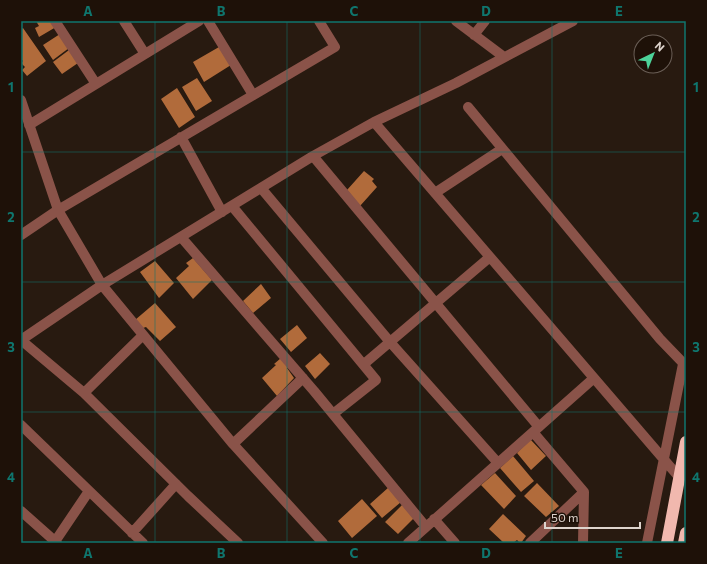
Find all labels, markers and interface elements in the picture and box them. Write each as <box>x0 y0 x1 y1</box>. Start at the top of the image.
text: A <box>83 3 93 19</box>
text: B <box>217 3 226 19</box>
text: C <box>350 3 359 19</box>
text: D <box>481 3 491 19</box>
text: E <box>615 3 623 19</box>
north arrow <box>633 34 673 74</box>
text: N <box>653 39 668 54</box>
text: 1 <box>8 79 14 95</box>
text: 1 <box>693 79 699 95</box>
text: 2 <box>7 209 15 225</box>
text: 2 <box>692 209 700 225</box>
text: 3 <box>7 339 15 355</box>
text: 3 <box>692 339 700 355</box>
text: 4 <box>7 469 15 485</box>
text: 4 <box>692 469 700 485</box>
scale bar <box>545 504 640 530</box>
text: 50 m <box>551 510 579 524</box>
text: A <box>83 545 93 561</box>
text: B <box>217 545 226 561</box>
text: C <box>350 545 359 561</box>
text: D <box>481 545 491 561</box>
text: E <box>615 545 623 561</box>

